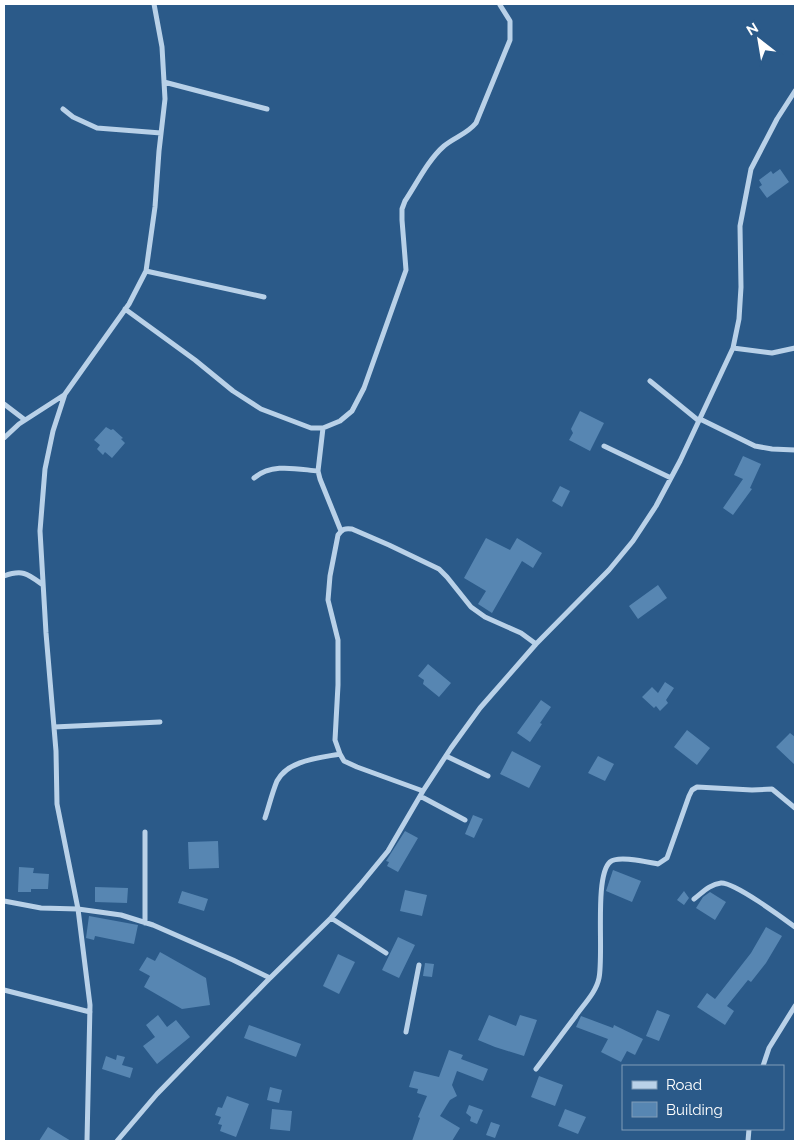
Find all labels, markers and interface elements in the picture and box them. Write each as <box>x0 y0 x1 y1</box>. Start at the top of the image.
north arrow <box>734 15 784 65</box>
text: N <box>744 19 761 38</box>
legend <box>622 1065 784 1130</box>
text: Road <box>666 1076 702 1094</box>
text: Building <box>666 1101 723 1119</box>

